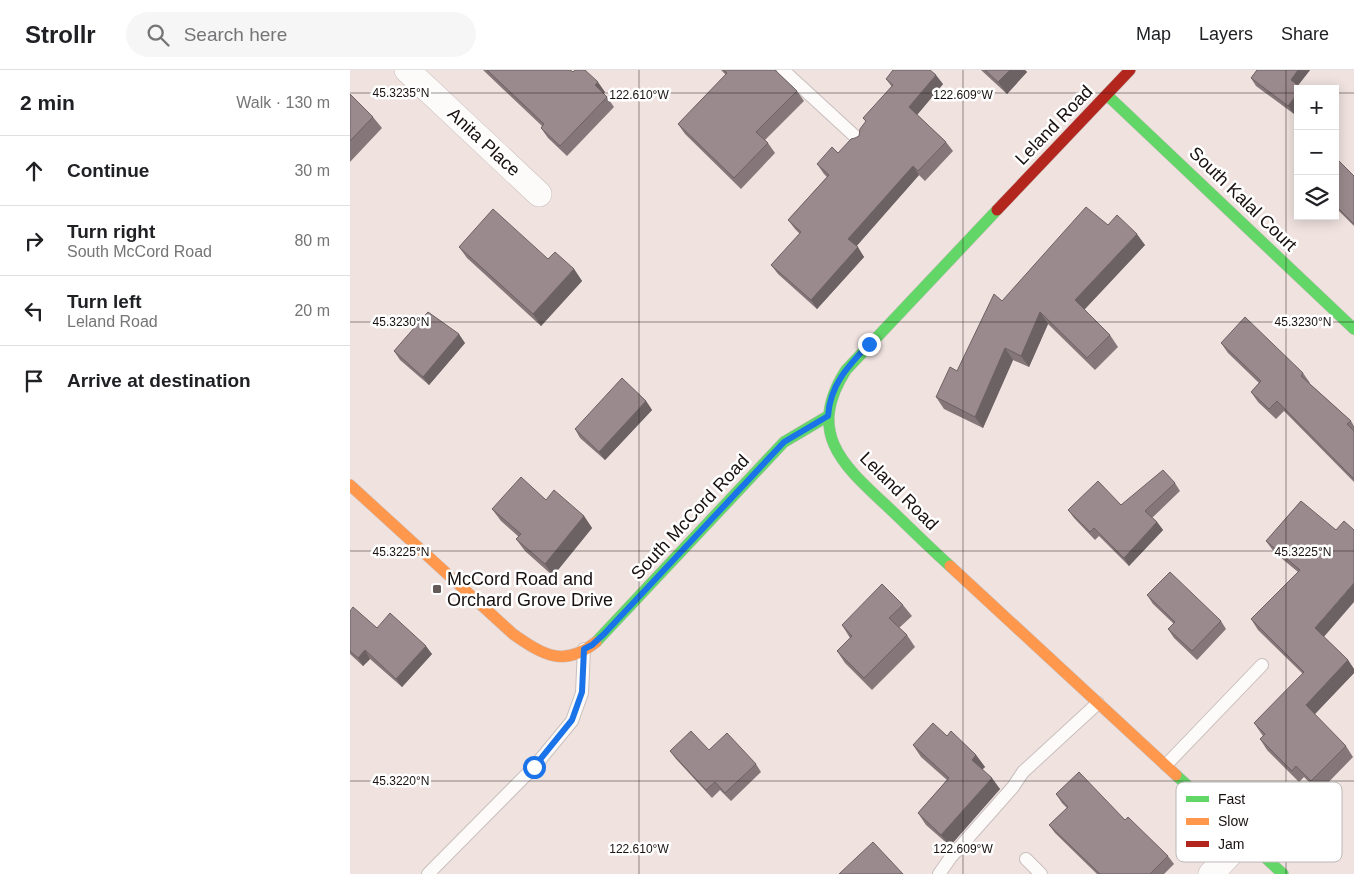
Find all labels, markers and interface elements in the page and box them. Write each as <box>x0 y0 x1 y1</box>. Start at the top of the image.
search box <box>126 12 476 57</box>
text: Strollr <box>25 21 96 48</box>
icon: search <box>144 21 172 49</box>
text: Search here <box>184 24 287 45</box>
text: Map <box>1136 24 1171 44</box>
text: Layers <box>1199 24 1253 44</box>
text: Share <box>1281 24 1329 44</box>
street label: Leland Road <box>1011 81 1097 169</box>
map controls <box>1294 85 1339 220</box>
button: + <box>1294 85 1339 130</box>
text: 45.3235°N <box>373 86 429 100</box>
text: 122.610°W <box>609 88 669 102</box>
text: 122.609°W <box>933 88 993 102</box>
text: 2 min <box>20 91 75 114</box>
text: Walk · 130 m <box>236 94 330 111</box>
street label: Anita Place <box>444 104 524 180</box>
button: − <box>1294 130 1339 175</box>
street label: South Kalal Court <box>1185 143 1301 255</box>
icon: ahead <box>20 157 48 185</box>
text: Continue <box>67 160 149 181</box>
text: 30 m <box>294 162 330 179</box>
button: layers <box>1294 175 1339 220</box>
text: Turn right <box>67 221 155 242</box>
icon: right <box>20 227 48 255</box>
text: 80 m <box>294 232 330 249</box>
text: South McCord Road <box>67 243 212 260</box>
text: Turn left <box>67 291 142 312</box>
icon: left <box>20 297 48 325</box>
text: 20 m <box>294 302 330 319</box>
text: Leland Road <box>67 313 158 330</box>
text: 45.3230°N <box>373 315 429 329</box>
text: 45.3230°N <box>1275 315 1331 329</box>
route end <box>858 333 881 356</box>
icon: arrive <box>20 367 48 395</box>
text: Arrive at destination <box>67 370 251 391</box>
street label: Leland Road <box>856 448 942 534</box>
street label: South McCord Road <box>627 451 753 583</box>
text: 45.3225°N <box>373 545 429 559</box>
text: 45.3225°N <box>1275 545 1331 559</box>
place label: McCord Road and Orchard Grove Drive <box>447 569 613 610</box>
marker: McCord Road and Orchard Grove Drive <box>431 583 443 595</box>
route start <box>523 756 546 779</box>
text: 45.3220°N <box>373 774 429 788</box>
legend <box>1176 782 1342 862</box>
text: Fast <box>1218 791 1245 807</box>
text: Slow <box>1218 813 1249 829</box>
text: Jam <box>1218 836 1244 852</box>
text: 122.610°W <box>609 842 669 856</box>
text: 122.609°W <box>933 842 993 856</box>

